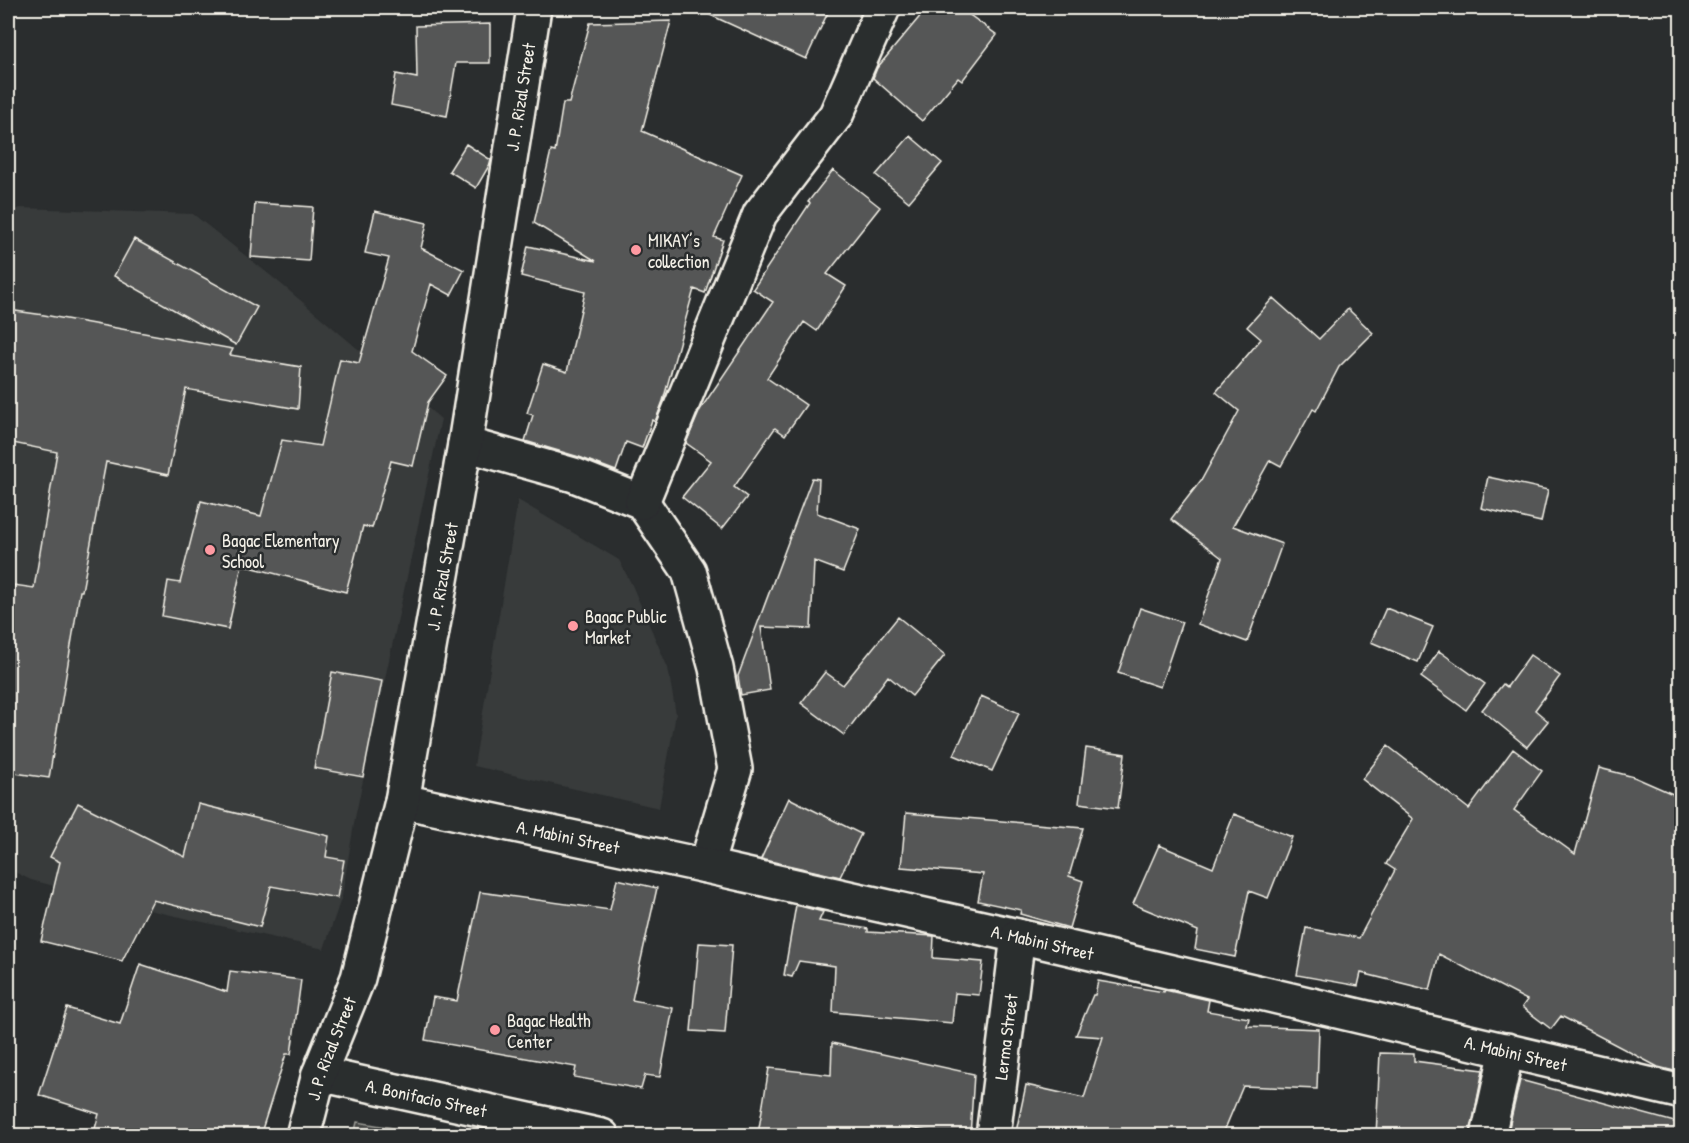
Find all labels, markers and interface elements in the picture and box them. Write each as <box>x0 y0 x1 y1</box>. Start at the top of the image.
street label: J. P. Rizal Street <box>499 40 541 153</box>
place label: MIKAY’s collection <box>648 228 710 274</box>
marker: MIKAY’s collection <box>629 243 643 257</box>
street label: J. P. Rizal Street <box>420 520 464 632</box>
place label: Bagac Elementary School <box>222 528 340 574</box>
marker: Bagac Elementary School <box>203 543 217 557</box>
place label: Bagac Public Market <box>585 604 666 650</box>
marker: Bagac Public Market <box>566 619 580 633</box>
street label: A. Mabini Street <box>515 813 623 860</box>
street label: A. Mabini Street <box>989 918 1097 966</box>
street label: J. P. Rizal Street <box>300 992 362 1103</box>
street label: Lerma Street <box>988 992 1023 1081</box>
place label: Bagac Health Center <box>507 1008 591 1054</box>
marker: Bagac Health Center <box>488 1023 502 1037</box>
street label: A. Mabini Street <box>1462 1029 1570 1077</box>
street label: A. Bonifacio Street <box>364 1072 490 1123</box>

